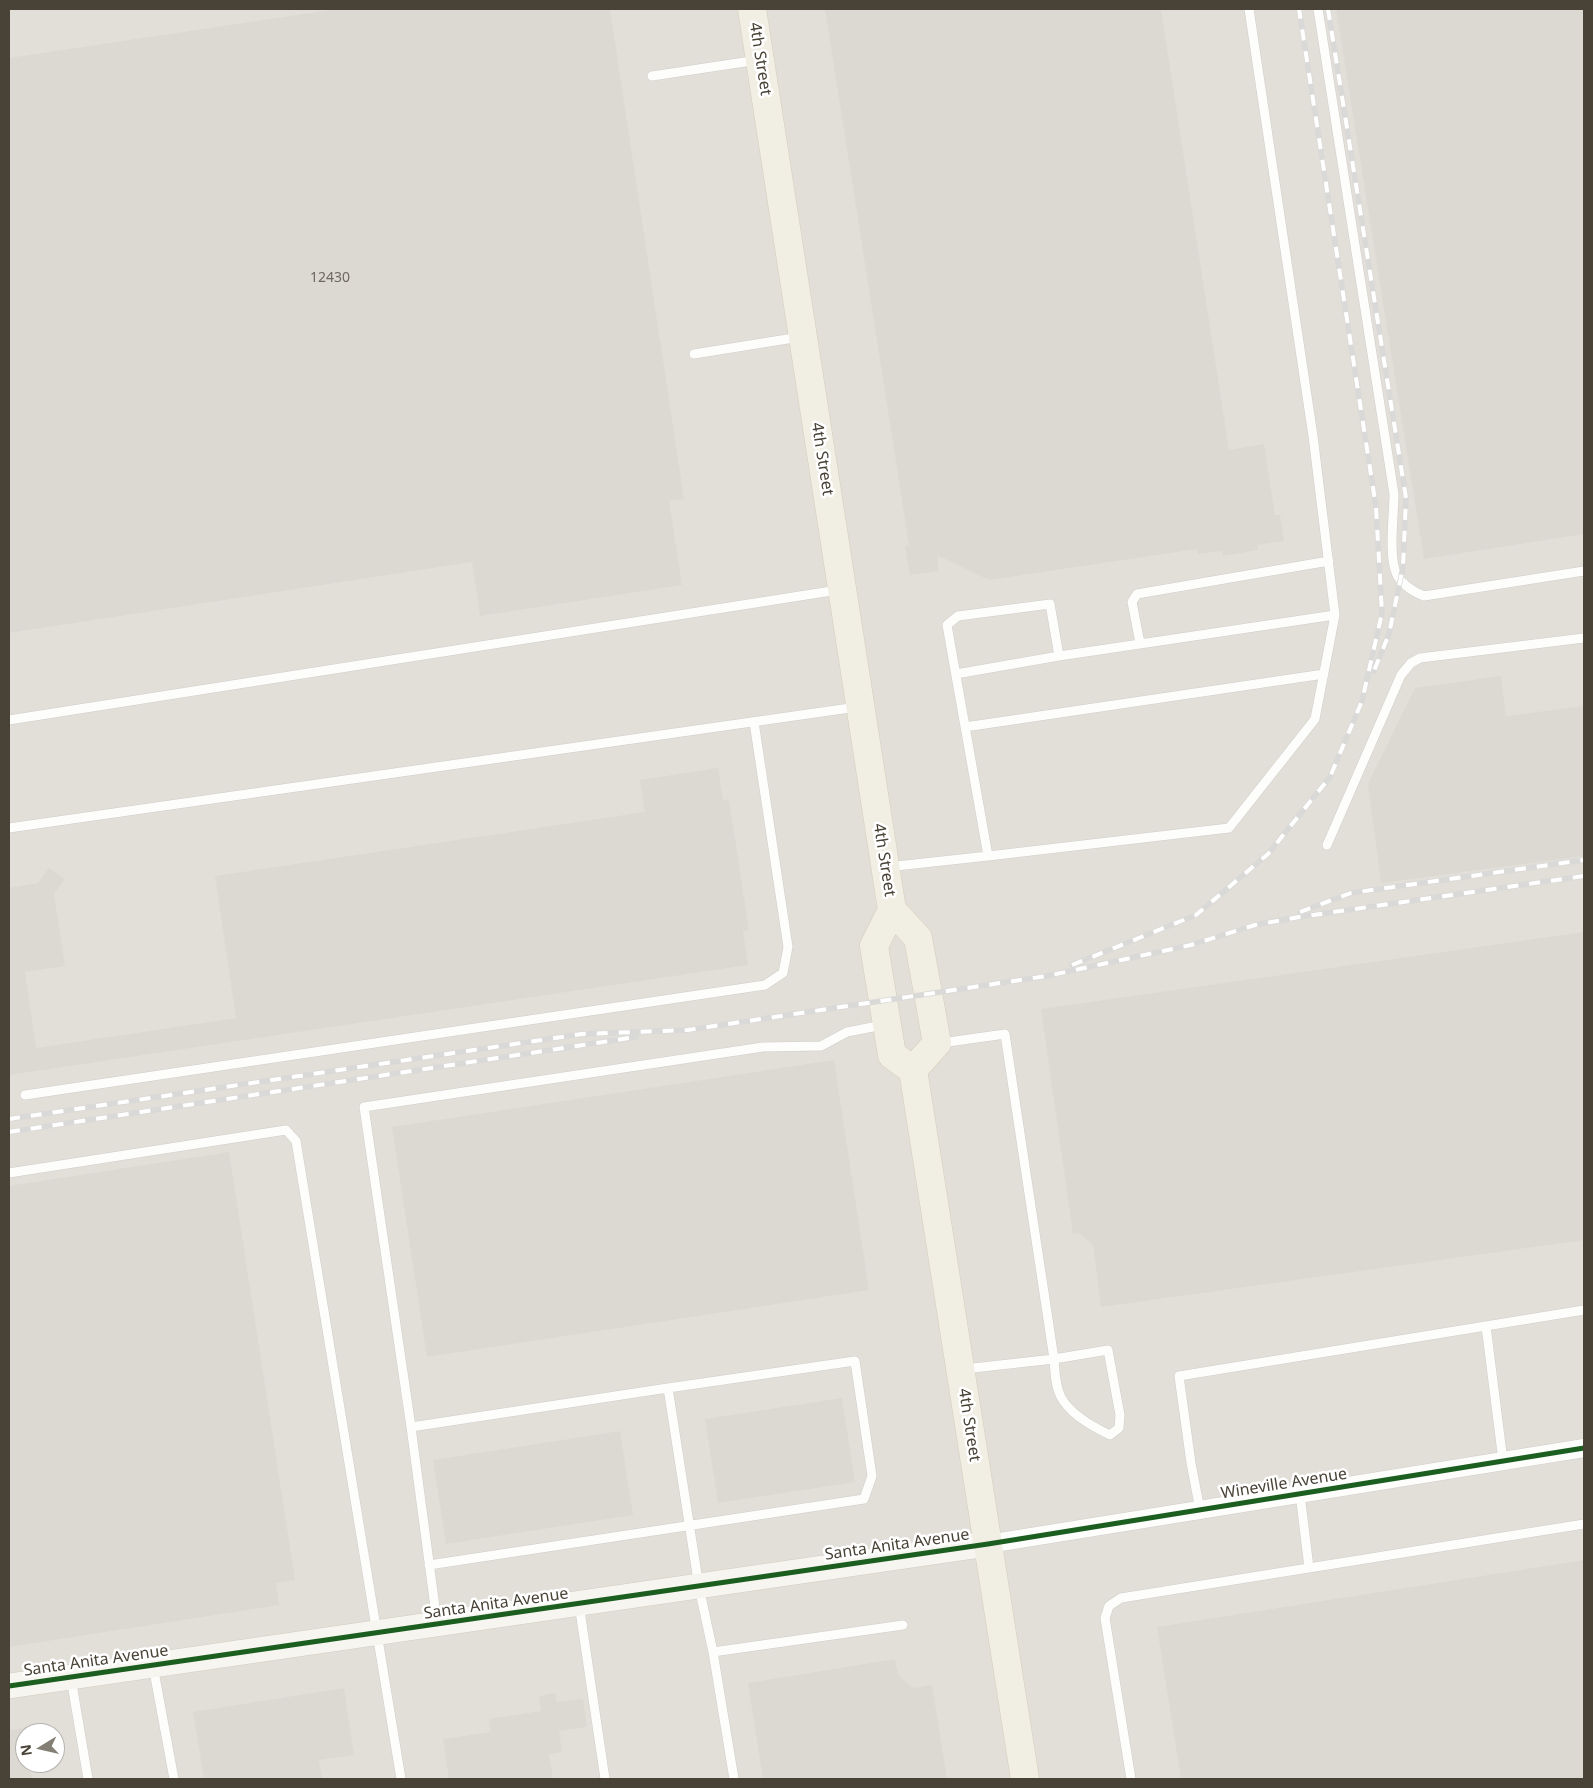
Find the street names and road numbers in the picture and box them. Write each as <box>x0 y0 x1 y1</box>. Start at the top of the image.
street label: 4th Street <box>745 21 775 97</box>
street label: 4th Street <box>807 421 837 497</box>
street label: 4th Street <box>869 822 899 898</box>
street label: 4th Street <box>954 1387 984 1463</box>
street label: Wineville Avenue <box>1220 1465 1348 1503</box>
street label: Santa Anita Avenue <box>823 1525 971 1565</box>
street label: Santa Anita Avenue <box>422 1584 570 1624</box>
street label: Santa Anita Avenue <box>22 1641 170 1681</box>

